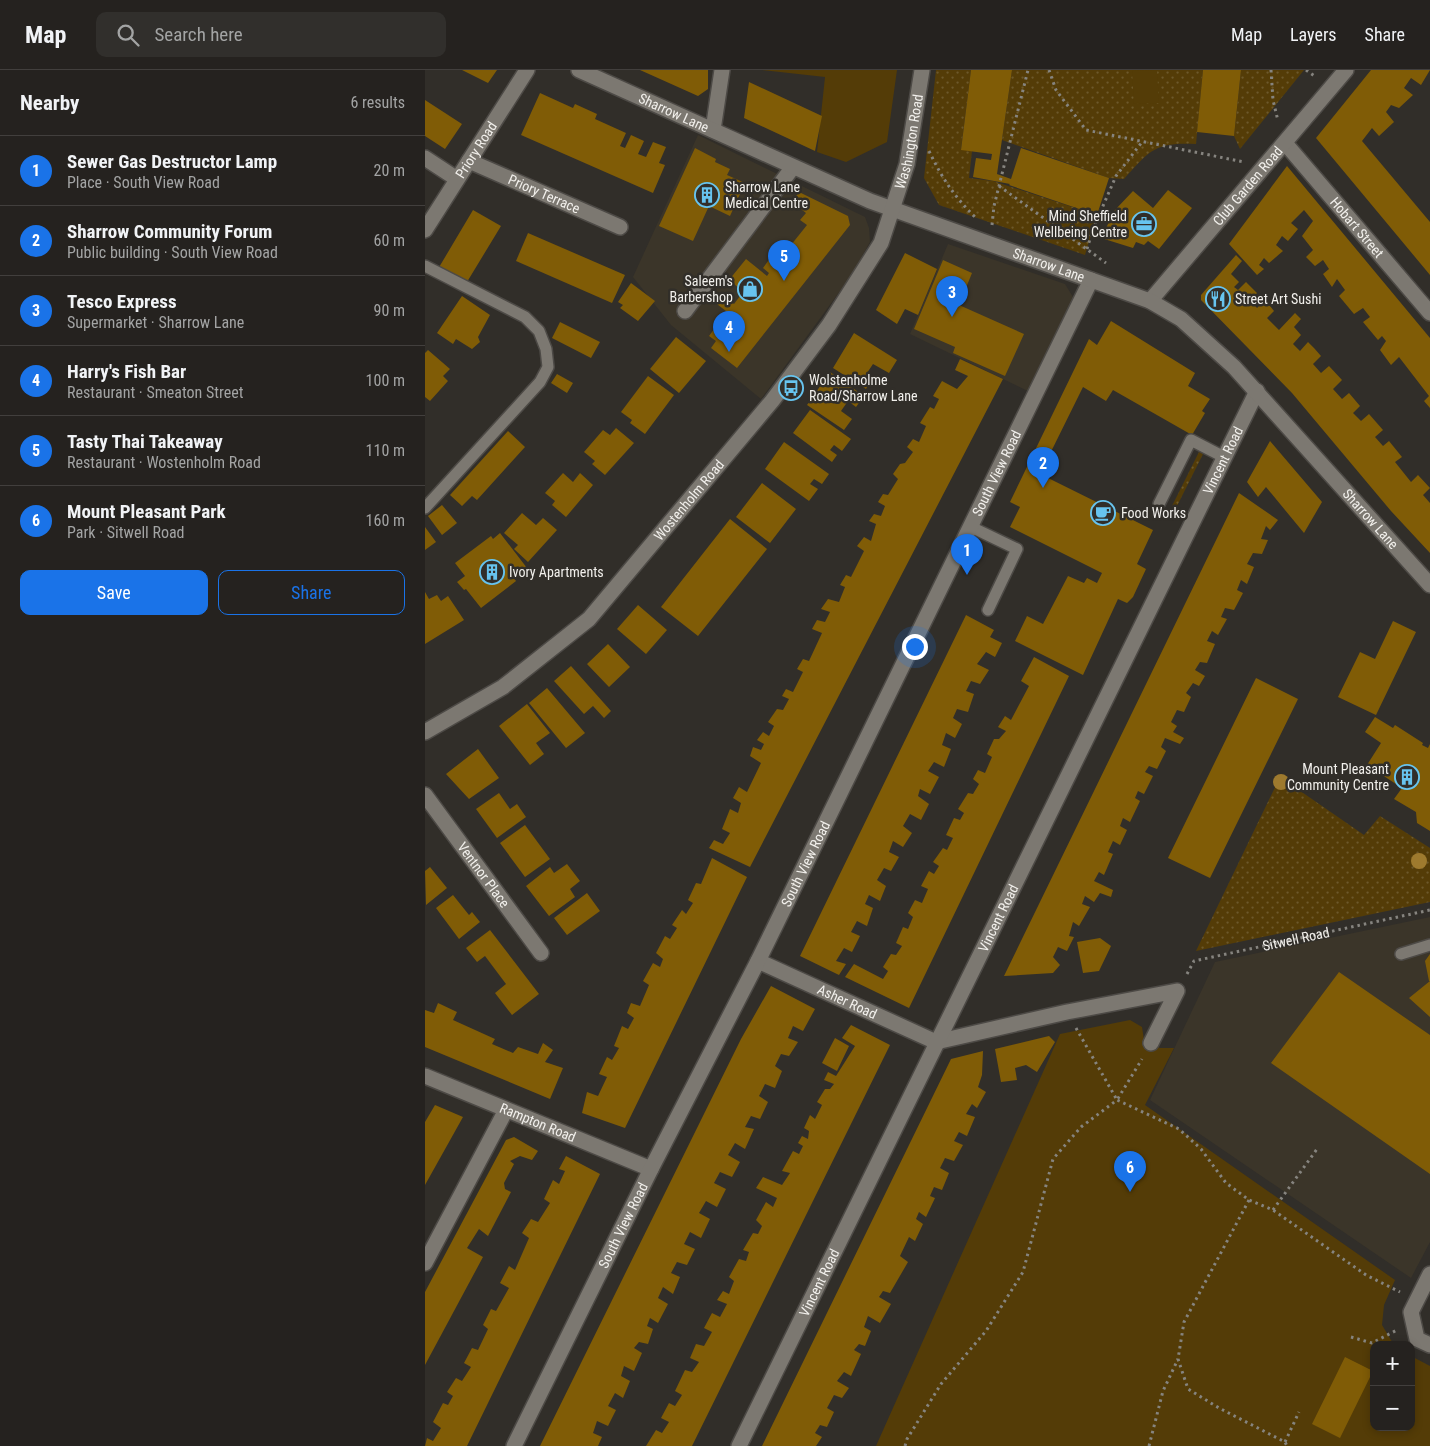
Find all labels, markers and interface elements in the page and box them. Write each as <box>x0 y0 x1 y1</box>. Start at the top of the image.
search box <box>96 12 446 57</box>
text: Map <box>25 21 66 49</box>
icon: search <box>114 21 142 49</box>
text: Search here <box>154 23 243 46</box>
text: Map <box>1231 24 1262 45</box>
text: Layers <box>1290 24 1337 45</box>
text: Share <box>1365 24 1405 45</box>
street label: Sharrow Lane <box>636 90 712 136</box>
text: Nearby <box>20 91 79 115</box>
text: 6 results <box>350 93 405 112</box>
street label: Washington Road <box>891 93 926 191</box>
street label: Priory Road <box>452 119 500 181</box>
street label: Club Garden Road <box>1210 143 1286 229</box>
text: Sewer Gas Destructor Lamp <box>67 150 277 173</box>
text: 1 <box>32 161 40 180</box>
text: 20 m <box>373 161 405 180</box>
street label: Priory Terrace <box>506 171 583 217</box>
text: Place · South View Road <box>67 173 220 192</box>
place label: Sharrow Lane Medical Centre <box>725 179 808 211</box>
building icon: Sharrow Lane Medical Centre <box>694 182 720 208</box>
street label: Hobart Street <box>1327 194 1387 261</box>
place label: Mind Sheffield Wellbeing Centre <box>1034 208 1127 240</box>
office icon: Mind Sheffield Wellbeing Centre <box>1131 211 1157 237</box>
text: Sharrow Community Forum <box>67 220 272 243</box>
text: 2 <box>32 231 40 250</box>
text: 60 m <box>373 231 405 250</box>
pin: 5 <box>768 240 800 281</box>
text: Public building · South View Road <box>67 243 278 262</box>
street label: Sharrow Lane <box>1011 245 1087 285</box>
place label: Saleem's Barbershop <box>670 273 733 305</box>
shop icon: Saleem's Barbershop <box>737 276 763 302</box>
pin: 3 <box>936 276 968 317</box>
restaurant icon: Street Art Sushi <box>1205 286 1231 312</box>
text: Tesco Express <box>67 290 177 313</box>
place label: Street Art Sushi <box>1235 291 1321 307</box>
text: 3 <box>32 301 40 320</box>
text: 90 m <box>373 301 405 320</box>
pin: 4 <box>713 311 745 352</box>
text: Supermarket · Sharrow Lane <box>67 313 244 332</box>
text: Harry's Fish Bar <box>67 360 186 383</box>
text: 4 <box>32 371 40 390</box>
text: 100 m <box>366 371 405 390</box>
place label: Wolstenholme Road/Sharrow Lane <box>809 372 918 404</box>
bus stop icon: Wolstenholme Road/Sharrow Lane <box>778 375 804 401</box>
text: Restaurant · Smeaton Street <box>67 383 243 402</box>
street label: Vincent Road <box>1200 424 1246 497</box>
street label: South View Road <box>969 428 1024 519</box>
text: Tasty Thai Takeaway <box>67 430 223 453</box>
text: 5 <box>32 441 40 460</box>
text: 110 m <box>366 441 405 460</box>
pin: 2 <box>1027 447 1059 488</box>
text: Restaurant · Wostenholm Road <box>67 453 261 472</box>
street label: Wostenholm Road <box>650 456 727 544</box>
street label: Sharrow Lane <box>1339 486 1402 553</box>
text: Mount Pleasant Park <box>67 500 226 523</box>
cafe icon: Food Works <box>1090 500 1116 526</box>
place label: Food Works <box>1121 505 1186 521</box>
text: 6 <box>32 511 40 530</box>
text: 160 m <box>366 511 405 530</box>
text: Park · Sitwell Road <box>67 523 185 542</box>
pin: 1 <box>951 534 983 575</box>
building icon: Ivory Apartments <box>479 559 505 585</box>
place label: Ivory Apartments <box>509 564 604 580</box>
button: Save <box>20 570 208 615</box>
button: Share <box>218 570 405 615</box>
your location <box>902 634 928 660</box>
place label: Mount Pleasant Community Centre <box>1287 761 1389 793</box>
building icon: Mount Pleasant Community Centre <box>1394 764 1420 790</box>
street label: South View Road <box>778 818 833 909</box>
street label: Ventnor Place <box>454 839 513 911</box>
street label: Vincent Road <box>975 882 1021 955</box>
street label: Sitwell Road <box>1261 924 1331 954</box>
street label: Asher Road <box>815 981 879 1022</box>
street label: Rampton Road <box>497 1100 578 1145</box>
pin: 6 <box>1114 1151 1146 1192</box>
street label: South View Road <box>595 1180 651 1271</box>
street label: Vincent Road <box>796 1246 843 1319</box>
map controls <box>1370 1341 1415 1431</box>
button: + <box>1370 1341 1415 1386</box>
button: − <box>1370 1386 1415 1431</box>

